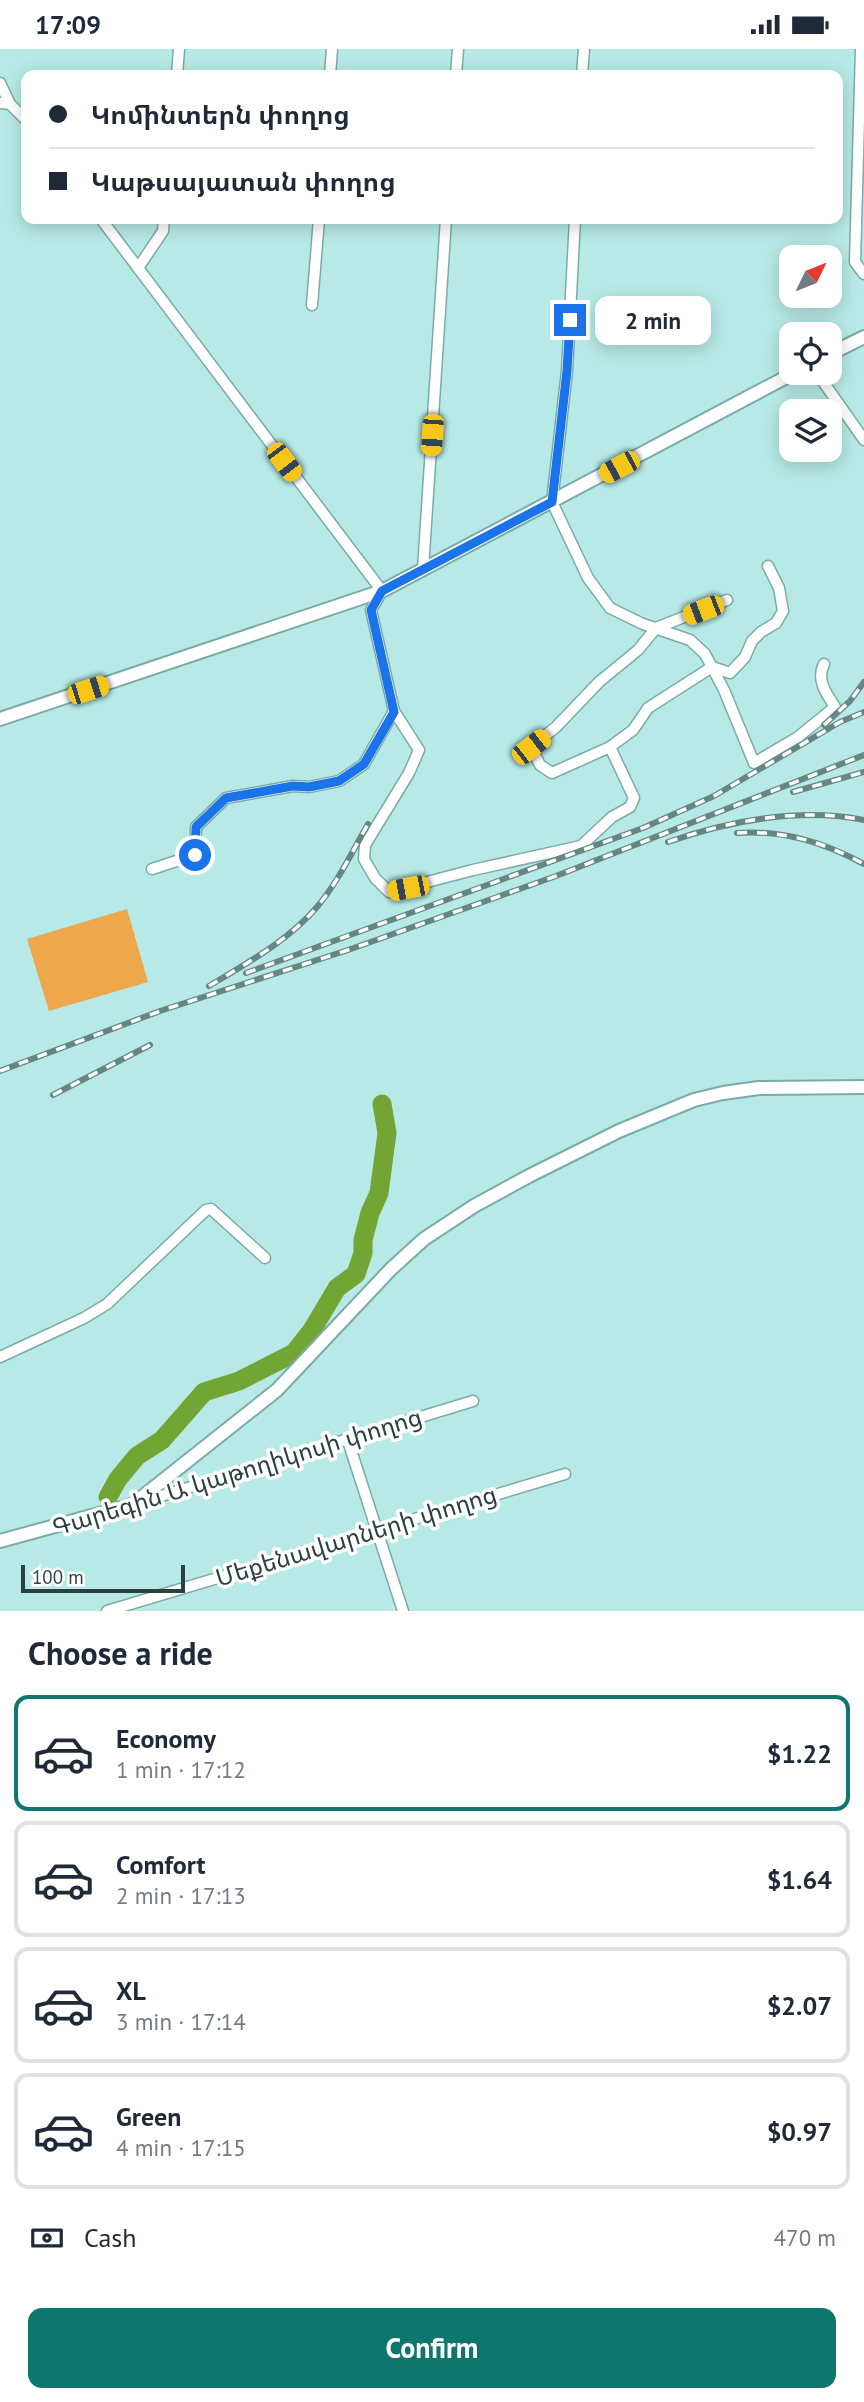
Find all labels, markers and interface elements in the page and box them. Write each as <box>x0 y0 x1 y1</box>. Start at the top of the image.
text: 17:09 <box>35 8 101 41</box>
text: Կոմինտերն փողոց <box>91 98 350 131</box>
text: Կաթսայատան փողոց <box>91 165 396 198</box>
north arrow <box>779 245 842 308</box>
map controls <box>779 245 842 462</box>
callout: 2 min <box>594 295 710 345</box>
route end <box>554 304 586 336</box>
text: 2 min <box>625 306 681 335</box>
button: locate <box>779 322 842 385</box>
button: layers <box>779 399 842 462</box>
car <box>421 413 444 457</box>
car <box>263 439 306 485</box>
car <box>596 448 643 486</box>
car <box>680 593 727 627</box>
car <box>65 674 112 706</box>
car <box>508 726 555 768</box>
route start <box>179 839 211 871</box>
car <box>386 874 431 902</box>
street label: Գարեգին Ա կաթողիկոսի փողոց <box>49 1401 425 1543</box>
street label: Մեքենավարների փողոց <box>212 1478 500 1594</box>
scale bar <box>21 1562 186 1594</box>
text: 100 m <box>32 1565 84 1589</box>
text: Choose a ride <box>28 1632 213 1674</box>
icon: car <box>32 1722 95 1785</box>
text: Economy <box>116 1722 216 1755</box>
text: $1.22 <box>767 1737 832 1770</box>
text: 1 min · 17:12 <box>116 1755 246 1784</box>
icon: car <box>32 1848 95 1911</box>
text: Comfort <box>116 1848 206 1881</box>
text: $1.64 <box>767 1863 832 1896</box>
text: 2 min · 17:13 <box>116 1881 246 1910</box>
icon: car <box>32 1974 95 2037</box>
text: XL <box>116 1974 146 2007</box>
text: $2.07 <box>767 1989 832 2022</box>
text: 3 min · 17:14 <box>116 2007 246 2036</box>
icon: car <box>32 2100 95 2163</box>
text: Green <box>116 2100 181 2133</box>
text: $0.97 <box>767 2115 832 2148</box>
text: 4 min · 17:15 <box>116 2133 246 2162</box>
icon: cash <box>28 2219 66 2257</box>
text: Cash <box>84 2221 136 2254</box>
text: 470 m <box>774 2223 836 2252</box>
button: Confirm <box>28 2308 836 2388</box>

